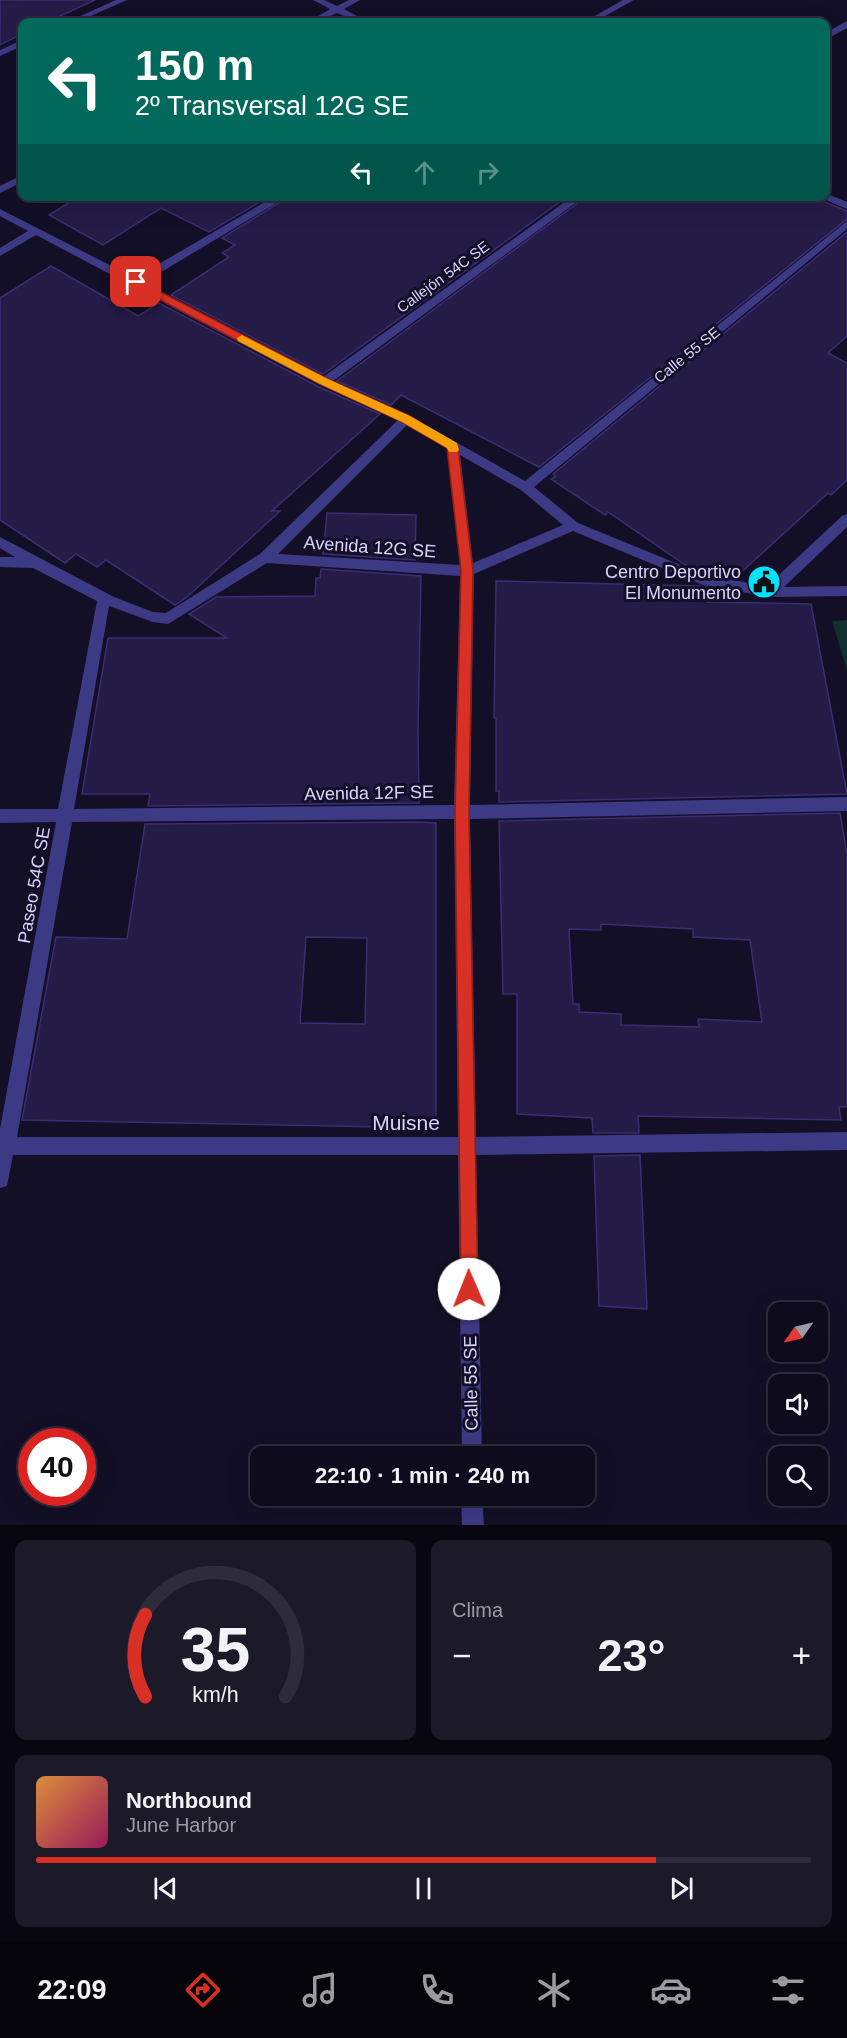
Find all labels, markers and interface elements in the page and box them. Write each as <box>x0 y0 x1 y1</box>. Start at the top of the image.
icon: left <box>36 42 114 120</box>
text: 150 m <box>135 42 254 89</box>
text: 2º Transversal 12G SE <box>135 91 409 121</box>
icon: left <box>345 156 378 189</box>
icon: ahead <box>408 156 441 189</box>
icon: right <box>471 156 504 189</box>
street label: Callejón 54C SE <box>393 237 492 316</box>
pin <box>110 256 161 307</box>
icon: arrive <box>119 265 152 298</box>
street label: Calle 55 SE <box>651 323 723 386</box>
street label: Avenida 12G SE <box>303 532 437 562</box>
place label: Centro Deportivo El Monumento <box>605 562 741 603</box>
public building icon: Centro Deportivo El Monumento <box>746 564 782 600</box>
street label: Avenida 12F SE <box>304 782 434 804</box>
street label: Paseo 54C SE <box>14 825 54 945</box>
street label: Muisne <box>372 1111 440 1134</box>
position arrow <box>437 1257 501 1321</box>
north arrow <box>768 1302 828 1362</box>
map controls <box>768 1302 828 1506</box>
street label: Calle 55 SE <box>460 1335 482 1431</box>
button: sound <box>768 1374 828 1434</box>
speed limit sign: 40 <box>18 1428 96 1506</box>
button: search <box>768 1446 828 1506</box>
text: 22:10 · 1 min · 240 m <box>315 1463 530 1488</box>
text: Clima <box>452 1599 503 1621</box>
text: 35 <box>181 1615 250 1684</box>
text: 23° <box>597 1630 666 1681</box>
text: − <box>452 1637 471 1674</box>
text: + <box>792 1637 811 1674</box>
text: km/h <box>192 1683 239 1707</box>
text: Northbound <box>126 1788 252 1813</box>
text: June Harbor <box>126 1814 236 1836</box>
icon: previous <box>149 1872 182 1905</box>
icon: pause <box>407 1872 440 1905</box>
icon: next <box>665 1872 698 1905</box>
icon: directions <box>182 1969 224 2011</box>
icon: music <box>299 1969 341 2011</box>
icon: phone <box>416 1969 458 2011</box>
icon: climate <box>533 1969 575 2011</box>
icon: car <box>650 1969 692 2011</box>
icon: filters <box>767 1969 809 2011</box>
text: 22:09 <box>38 1975 107 2005</box>

